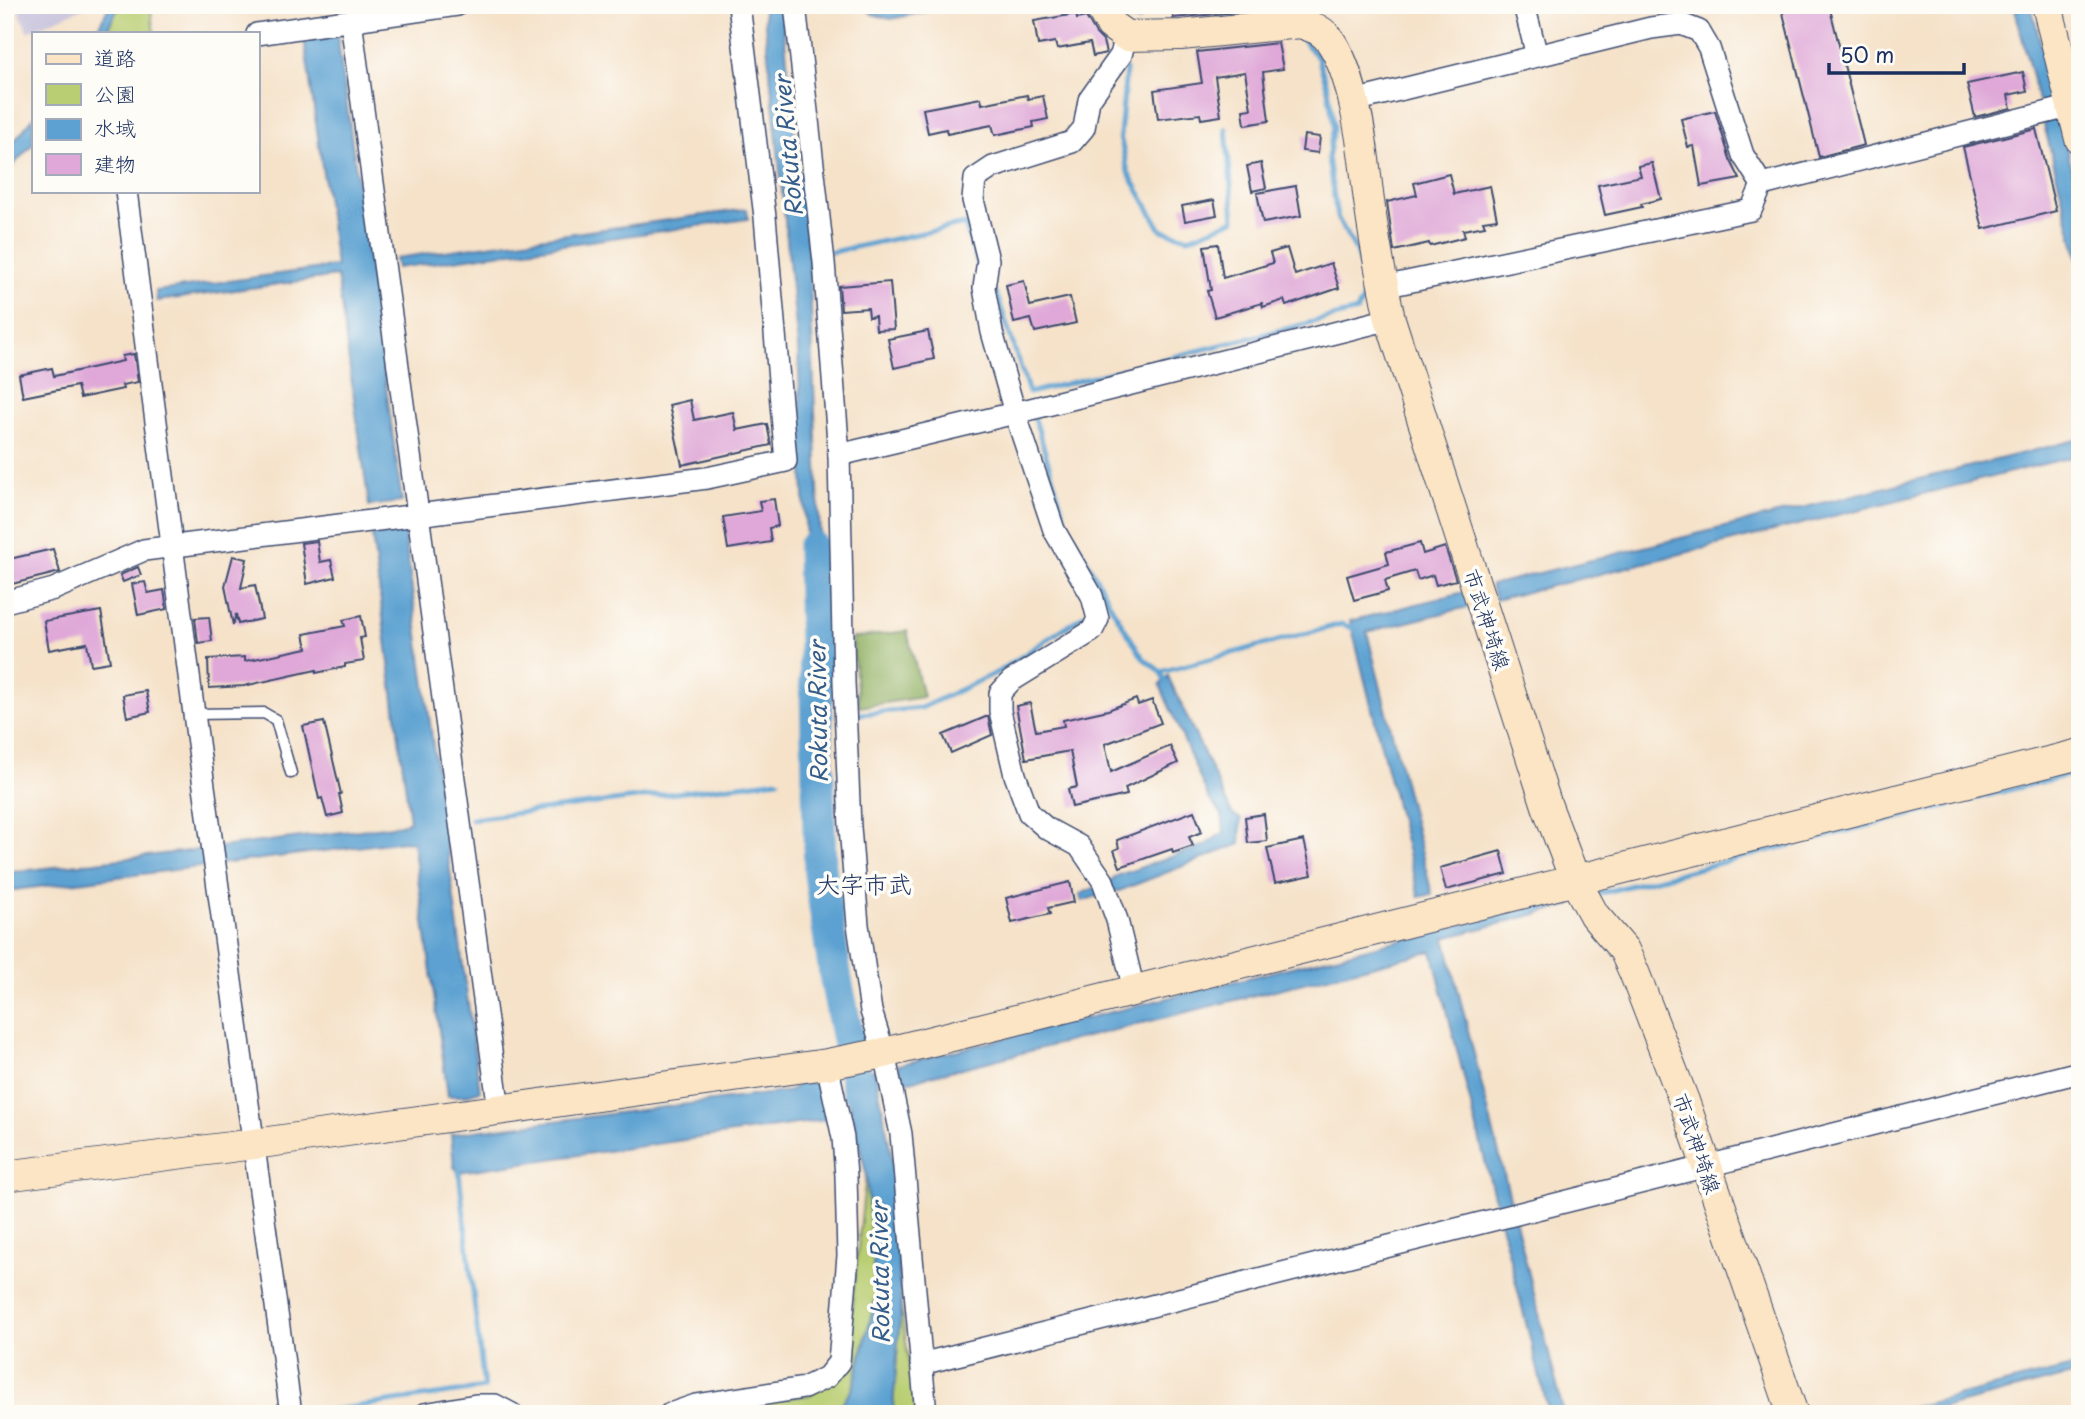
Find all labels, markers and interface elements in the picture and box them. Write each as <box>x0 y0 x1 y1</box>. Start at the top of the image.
legend <box>32 32 259 192</box>
scale bar <box>1829 32 1964 76</box>
text: 50 m <box>1840 38 1894 70</box>
text: 道路 <box>94 41 136 73</box>
water label: Rokuta River <box>763 71 811 218</box>
text: 公園 <box>94 77 136 109</box>
text: 水域 <box>94 111 136 143</box>
text: 建物 <box>94 147 136 179</box>
street label: 市武神埼線 <box>1457 564 1519 674</box>
water label: Rokuta River <box>798 637 836 783</box>
district label: 大字市武 <box>816 865 912 901</box>
street label: 市武神埼線 <box>1666 1088 1730 1198</box>
water label: Rokuta River <box>860 1198 898 1344</box>

